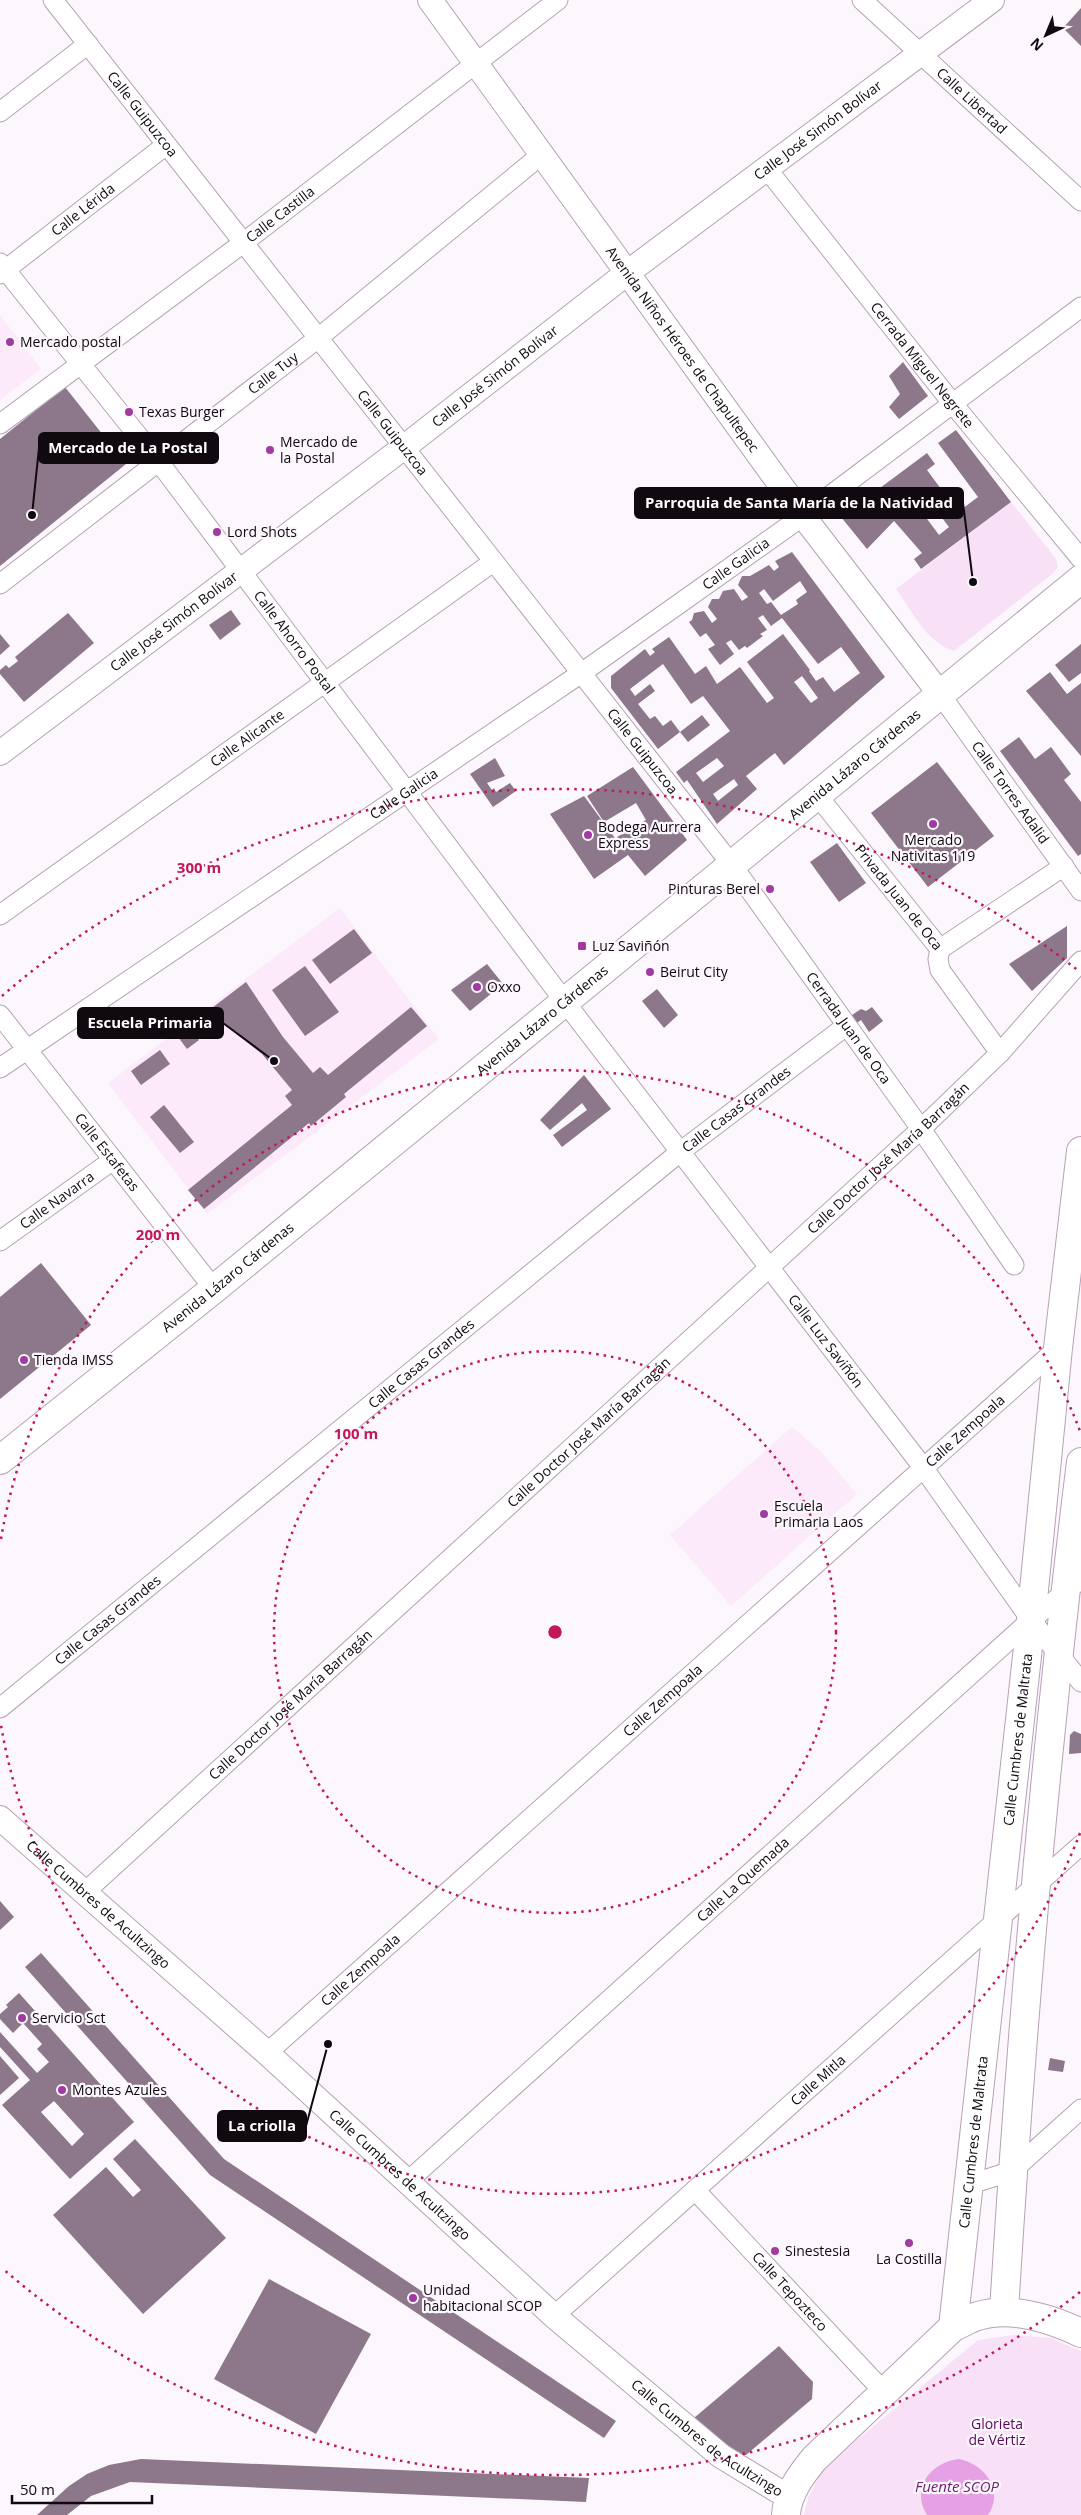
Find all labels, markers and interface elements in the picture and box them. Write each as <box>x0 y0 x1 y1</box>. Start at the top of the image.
north arrow <box>1021 10 1071 60</box>
text: N <box>1026 34 1047 56</box>
street label: Calle Libertad <box>933 63 1012 138</box>
street label: Calle Guipuzcoa <box>103 67 183 161</box>
street label: Calle José Simón Bolívar <box>750 76 886 184</box>
street label: Calle Lérida <box>47 178 118 240</box>
street label: Calle Castilla <box>242 181 318 246</box>
street label: Avenida Niños Héroes de Chapultepec <box>602 242 764 456</box>
street label: Cerrada Miguel Negrete <box>867 298 979 432</box>
street label: Calle José Simón Bolívar <box>427 320 562 431</box>
place label: Mercado postal <box>20 332 121 351</box>
marker: Mercado postal <box>4 336 16 348</box>
street label: Calle Tuy <box>244 347 302 398</box>
street label: Calle Guipuzcoa <box>353 385 433 479</box>
place label: Texas Burger <box>139 402 225 421</box>
marker: Texas Burger <box>123 406 135 418</box>
place label: Mercado de la Postal <box>280 432 358 467</box>
callout: Mercado de La Postal <box>39 433 218 463</box>
text: Mercado de La Postal <box>48 437 208 457</box>
marker: Mercado de la Postal <box>264 444 276 456</box>
callout: Parroquia de Santa María de la Natividad <box>635 488 963 518</box>
text: Parroquia de Santa María de la Natividad <box>645 492 953 512</box>
place label: Lord Shots <box>227 522 297 541</box>
marker: Lord Shots <box>211 526 223 538</box>
street label: Calle Galicia <box>698 533 773 594</box>
street label: Calle José Simón Bolívar <box>106 566 241 676</box>
street label: Calle Ahorro Postal <box>250 586 340 697</box>
street label: Calle Alicante <box>206 704 288 771</box>
street label: Calle Guipuzcoa <box>603 704 683 798</box>
street label: Avenida Lázaro Cárdenas <box>785 704 924 824</box>
street label: Calle Torres Adalid <box>968 737 1054 847</box>
street label: Calle Galicia <box>366 764 441 823</box>
place label: Bodega Aurrera Express <box>598 817 701 852</box>
marker: Mercado Nativitas 119 <box>927 818 939 830</box>
marker: Bodega Aurrera Express <box>582 829 594 841</box>
place label: Mercado Nativitas 119 <box>891 830 975 865</box>
street label: Privada Juan de Oca <box>851 840 947 954</box>
text: 300 m <box>177 857 221 877</box>
place label: Pinturas Berel <box>668 879 760 898</box>
marker: Pinturas Berel <box>764 883 776 895</box>
place label: Luz Saviñón <box>592 936 670 955</box>
marker: Luz Saviñón <box>576 940 588 952</box>
street label: Avenida Lázaro Cárdenas <box>472 960 612 1080</box>
place label: Beirut City <box>660 962 729 981</box>
marker: Beirut City <box>644 966 656 978</box>
street label: Cerrada Juan de Oca <box>802 968 896 1088</box>
place label: Oxxo <box>487 977 521 996</box>
marker: Oxxo <box>471 981 483 993</box>
callout: Escuela Primaria <box>78 1008 223 1038</box>
text: Escuela Primaria <box>88 1012 212 1032</box>
street label: Calle Casas Grandes <box>678 1061 795 1156</box>
street label: Calle Doctor José María Barragán <box>803 1078 973 1238</box>
street label: Calle Estafetas <box>71 1109 144 1195</box>
street label: Calle Navarra <box>15 1167 98 1233</box>
street label: Avenida Lázaro Cárdenas <box>157 1217 298 1336</box>
text: 200 m <box>136 1224 180 1244</box>
street label: Calle Luz Saviñón <box>784 1290 868 1391</box>
street label: Calle Casas Grandes <box>364 1314 478 1412</box>
place label: Tienda IMSS <box>34 1350 114 1369</box>
street label: Calle Doctor José María Barragán <box>503 1352 674 1511</box>
marker: Tienda IMSS <box>18 1354 30 1366</box>
street label: Calle Zempoala <box>921 1390 1008 1471</box>
text: 100 m <box>334 1423 378 1443</box>
place label: Escuela Primaria Laos <box>774 1496 864 1531</box>
marker: Escuela Primaria Laos <box>758 1508 770 1520</box>
street label: Calle Casas Grandes <box>50 1570 165 1669</box>
centre of rings <box>546 1623 564 1641</box>
street label: Calle Doctor José María Barragán <box>204 1625 376 1784</box>
street label: Calle Cumbres de Maltrata <box>998 1652 1036 1827</box>
street label: Calle Zempoala <box>619 1660 706 1740</box>
street label: Calle La Quemada <box>692 1832 793 1926</box>
street label: Calle Cumbres de Acultzingo <box>23 1836 175 1973</box>
street label: Calle Zempoala <box>316 1929 404 2010</box>
place label: Servicio Sct <box>32 2008 105 2027</box>
marker: Servicio Sct <box>16 2012 28 2024</box>
street label: Calle Mitla <box>786 2050 849 2109</box>
street label: Calle Cumbres de Maltrata <box>954 2055 992 2229</box>
place label: Montes Azules <box>72 2080 167 2099</box>
marker: Montes Azules <box>56 2084 68 2096</box>
street label: Calle Cumbres de Acultzingo <box>325 2105 475 2244</box>
callout: La criolla <box>218 2111 306 2141</box>
text: La criolla <box>228 2115 296 2135</box>
marker: La Costilla <box>903 2237 915 2249</box>
place label: Sinestesia <box>785 2241 850 2260</box>
marker: Sinestesia <box>769 2245 781 2257</box>
street label: Calle Tepozteco <box>748 2247 832 2335</box>
place label: La Costilla <box>876 2249 942 2268</box>
place label: Unidad habitacional SCOP <box>423 2280 542 2315</box>
marker: Unidad habitacional SCOP <box>407 2292 419 2304</box>
street label: Calle Cumbres de Acultzingo <box>627 2375 787 2501</box>
park label: Glorieta de Vértiz <box>968 2414 1026 2449</box>
scale bar <box>12 2472 152 2504</box>
water label: Fuente SCOP <box>915 2476 999 2496</box>
text: 50 m <box>20 2479 55 2499</box>

